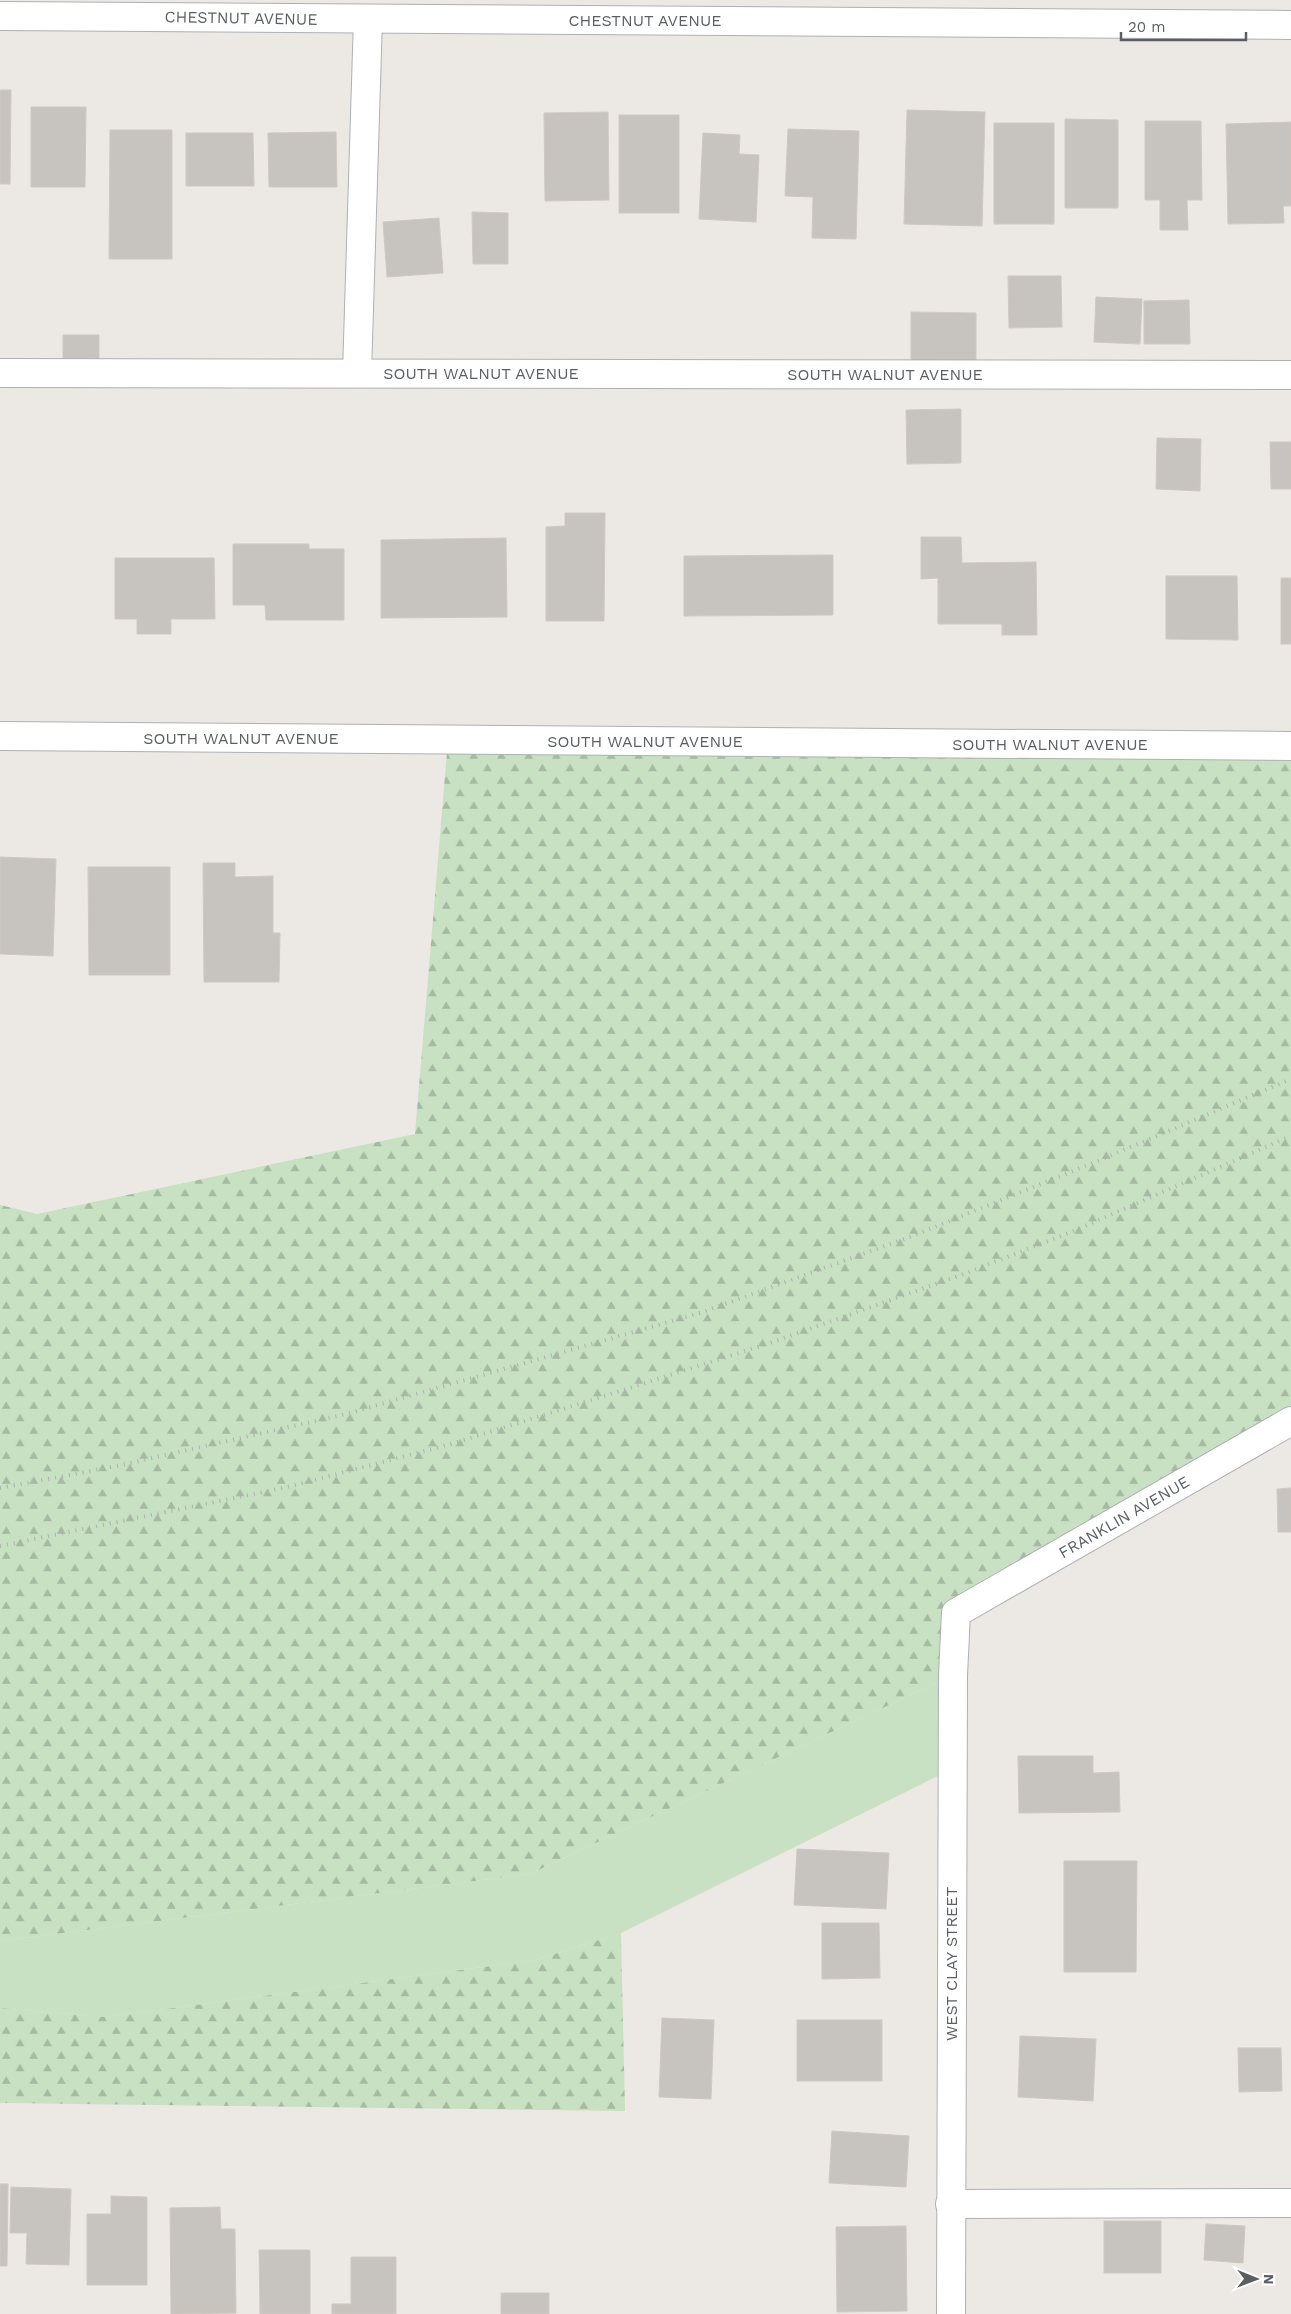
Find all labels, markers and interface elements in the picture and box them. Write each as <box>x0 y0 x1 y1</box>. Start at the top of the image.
street label: CHESTNUT AVENUE <box>164 7 318 29</box>
scale bar <box>1121 10 1246 42</box>
street label: CHESTNUT AVENUE <box>569 11 721 30</box>
text: 20 m <box>1128 18 1166 36</box>
street label: SOUTH WALNUT AVENUE <box>383 364 579 383</box>
street label: SOUTH WALNUT AVENUE <box>787 365 983 384</box>
street label: SOUTH WALNUT AVENUE <box>143 729 339 748</box>
street label: SOUTH WALNUT AVENUE <box>547 732 743 751</box>
street label: SOUTH WALNUT AVENUE <box>952 735 1148 754</box>
street label: FRANKLIN AVENUE <box>1055 1472 1193 1562</box>
street label: WEST CLAY STREET <box>942 1887 961 2041</box>
north arrow <box>1231 2254 1281 2304</box>
text: N <box>1261 2274 1277 2285</box>

